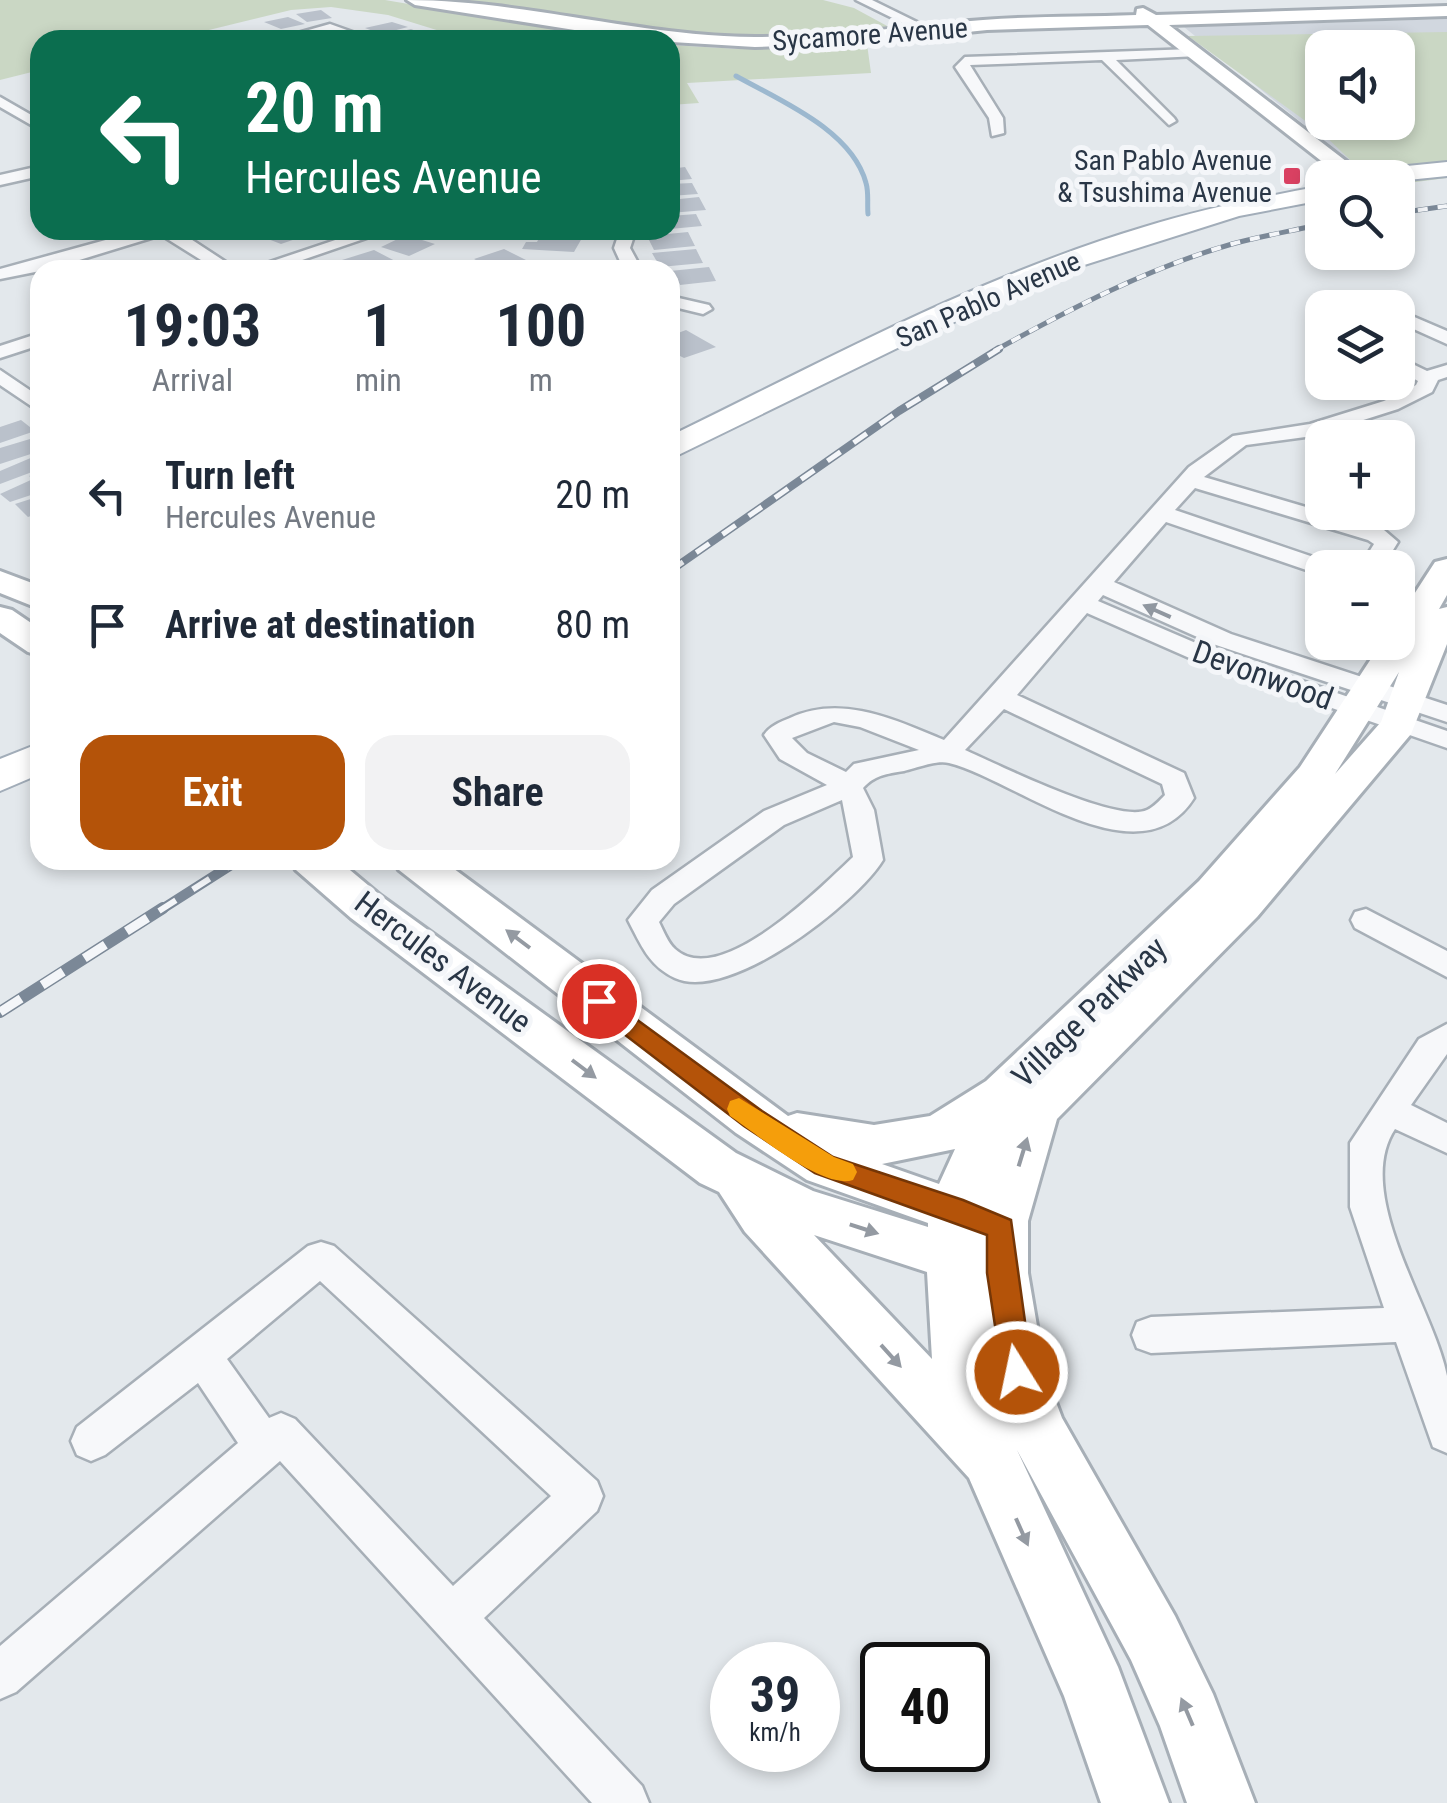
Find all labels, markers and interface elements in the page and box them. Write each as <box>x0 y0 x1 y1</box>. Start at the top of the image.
street label: Sycamore Avenue <box>771 11 969 58</box>
map controls <box>1305 30 1415 660</box>
button: sound <box>1305 30 1415 140</box>
text: 20 m <box>245 67 384 149</box>
icon: left <box>80 70 210 200</box>
place label: San Pablo Avenue & Tsushima Avenue <box>1057 144 1272 209</box>
text: Hercules Avenue <box>245 151 542 204</box>
button: search <box>1305 160 1415 270</box>
marker: San Pablo Avenue & Tsushima Avenue <box>1281 165 1303 187</box>
street label: San Pablo Avenue <box>891 244 1085 355</box>
text: 19:03 <box>124 290 261 361</box>
text: 1 <box>363 290 394 361</box>
text: 100 <box>495 290 586 361</box>
button: layers <box>1305 290 1415 400</box>
text: Arrival <box>152 361 233 399</box>
text: min <box>355 361 402 399</box>
text: m <box>529 361 553 399</box>
button: + <box>1305 420 1415 530</box>
text: Turn left <box>165 454 295 498</box>
icon: left <box>80 468 135 523</box>
text: 20 m <box>555 473 630 517</box>
text: Hercules Avenue <box>165 498 376 536</box>
button: − <box>1305 550 1415 660</box>
icon: arrive <box>80 598 135 653</box>
text: Arrive at destination <box>165 603 475 647</box>
text: 80 m <box>555 603 630 647</box>
one-way arrow <box>1142 603 1172 619</box>
street label: Devonwood <box>1187 632 1339 718</box>
button: Exit <box>80 735 345 850</box>
button: Share <box>365 735 630 850</box>
street label: Hercules Avenue <box>347 883 539 1041</box>
street label: Village Parkway <box>1004 929 1174 1095</box>
one-way arrow <box>505 930 531 950</box>
pin <box>557 959 642 1044</box>
icon: arrive <box>572 974 627 1029</box>
one-way arrow <box>571 1059 598 1078</box>
one-way arrow <box>1016 1137 1031 1167</box>
one-way arrow <box>850 1222 880 1237</box>
position arrow <box>965 1320 1069 1424</box>
one-way arrow <box>879 1344 902 1368</box>
one-way arrow <box>1014 1517 1030 1547</box>
speed limit sign: 40 <box>860 1642 990 1772</box>
text: 39 <box>750 1666 800 1724</box>
one-way arrow <box>1179 1697 1195 1727</box>
text: km/h <box>749 1718 801 1747</box>

